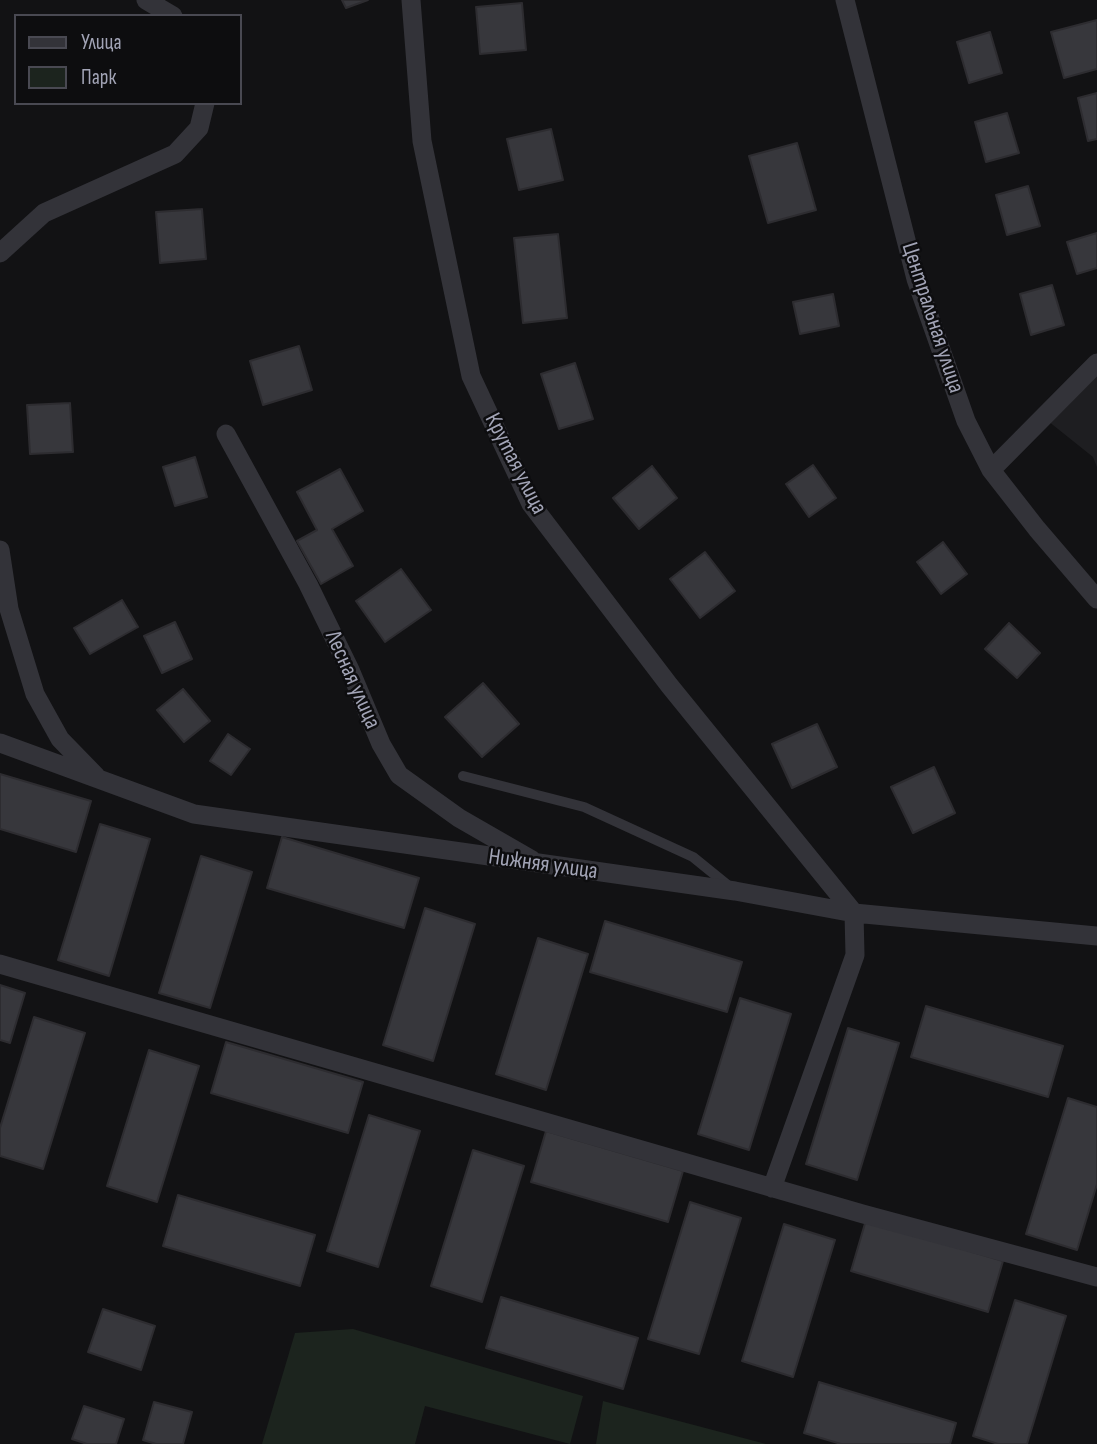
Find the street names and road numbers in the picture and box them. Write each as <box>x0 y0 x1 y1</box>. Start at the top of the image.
street label: Центральная улица <box>895 239 969 397</box>
street label: Крутая улица <box>478 409 552 519</box>
street label: Лесная улица <box>318 627 386 733</box>
street label: Нижняя улица <box>487 844 599 886</box>

